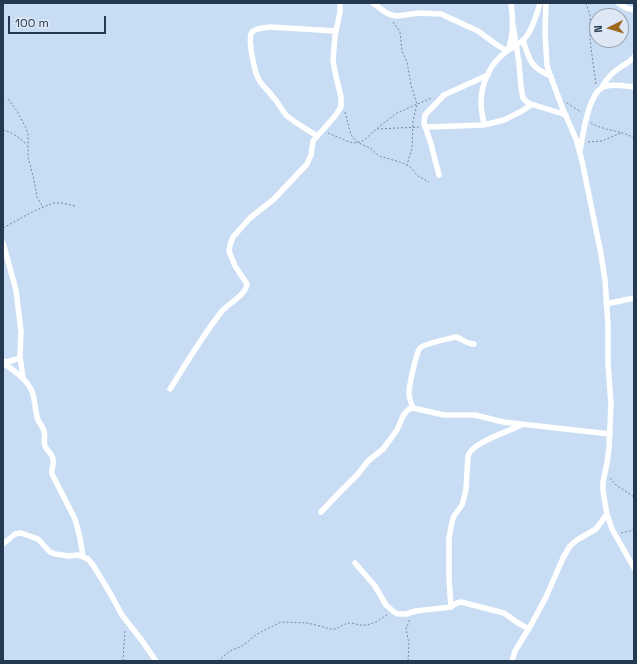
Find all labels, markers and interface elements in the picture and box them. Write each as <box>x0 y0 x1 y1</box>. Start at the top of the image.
scale bar <box>10 8 108 34</box>
north arrow <box>589 8 629 48</box>
text: 100 m <box>15 15 49 31</box>
text: N <box>591 25 605 33</box>

